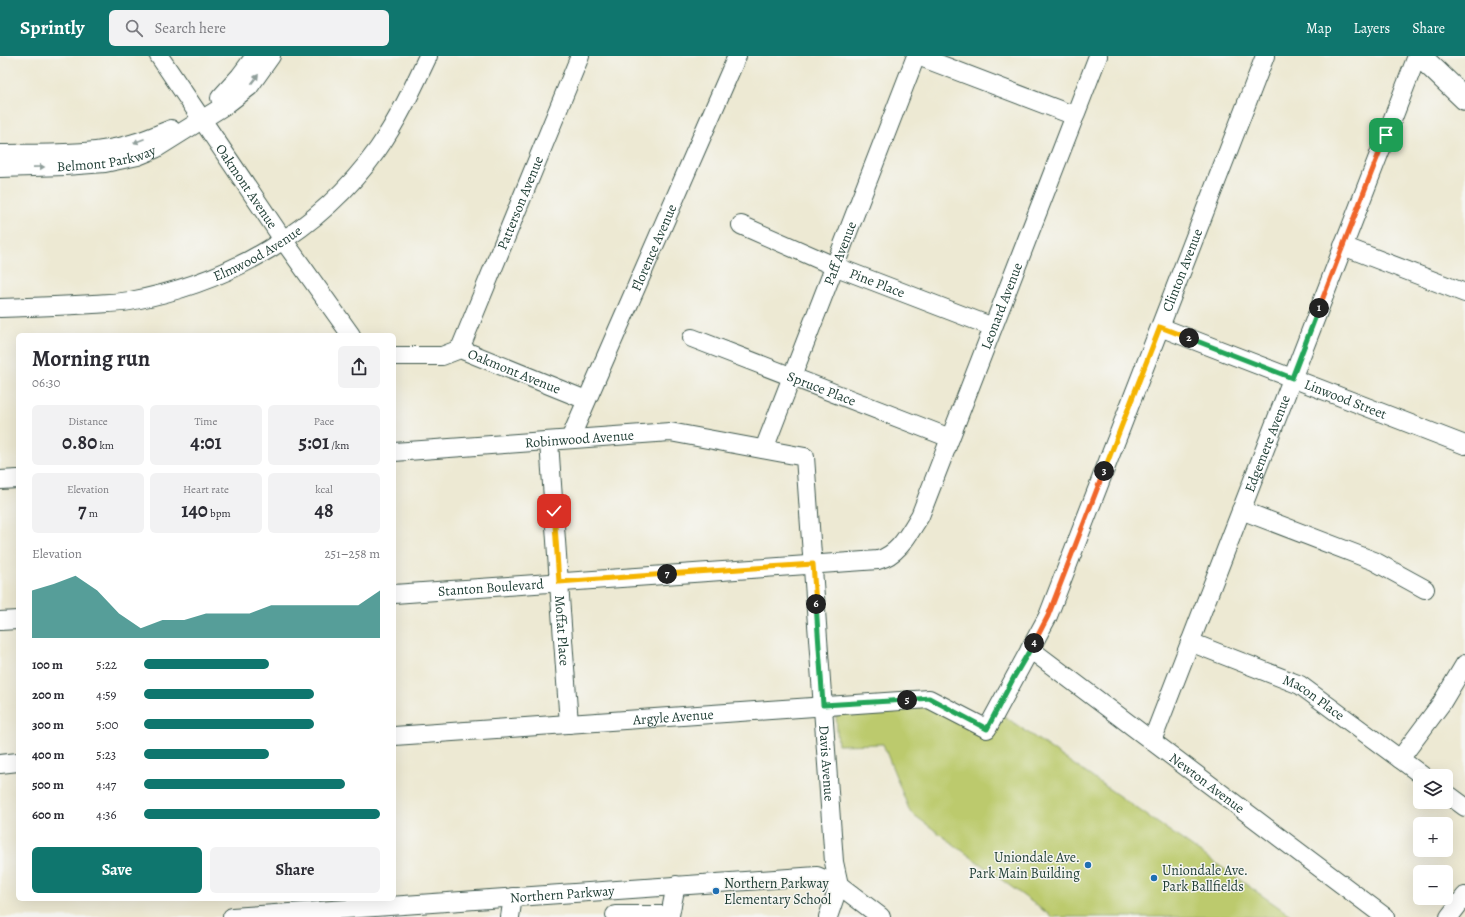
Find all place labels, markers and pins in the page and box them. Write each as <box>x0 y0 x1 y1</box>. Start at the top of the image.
pin <box>1369 118 1403 152</box>
pin: 1 <box>1309 298 1329 318</box>
pin: 2 <box>1179 328 1199 348</box>
pin: 3 <box>1094 461 1114 481</box>
pin <box>537 494 571 528</box>
pin: 7 <box>657 564 677 584</box>
pin: 6 <box>806 594 826 614</box>
pin: 4 <box>1024 633 1044 653</box>
pin: 5 <box>897 690 917 710</box>
place label: Uniondale Ave. Park Main Building <box>969 848 1080 883</box>
marker: Uniondale Ave. Park Main Building <box>1083 860 1093 870</box>
place label: Uniondale Ave. Park Ballfields <box>1162 861 1248 896</box>
marker: Uniondale Ave. Park Ballfields <box>1149 873 1159 883</box>
place label: Northern Parkway Elementary School <box>724 874 832 909</box>
marker: Northern Parkway Elementary School <box>711 886 721 896</box>

